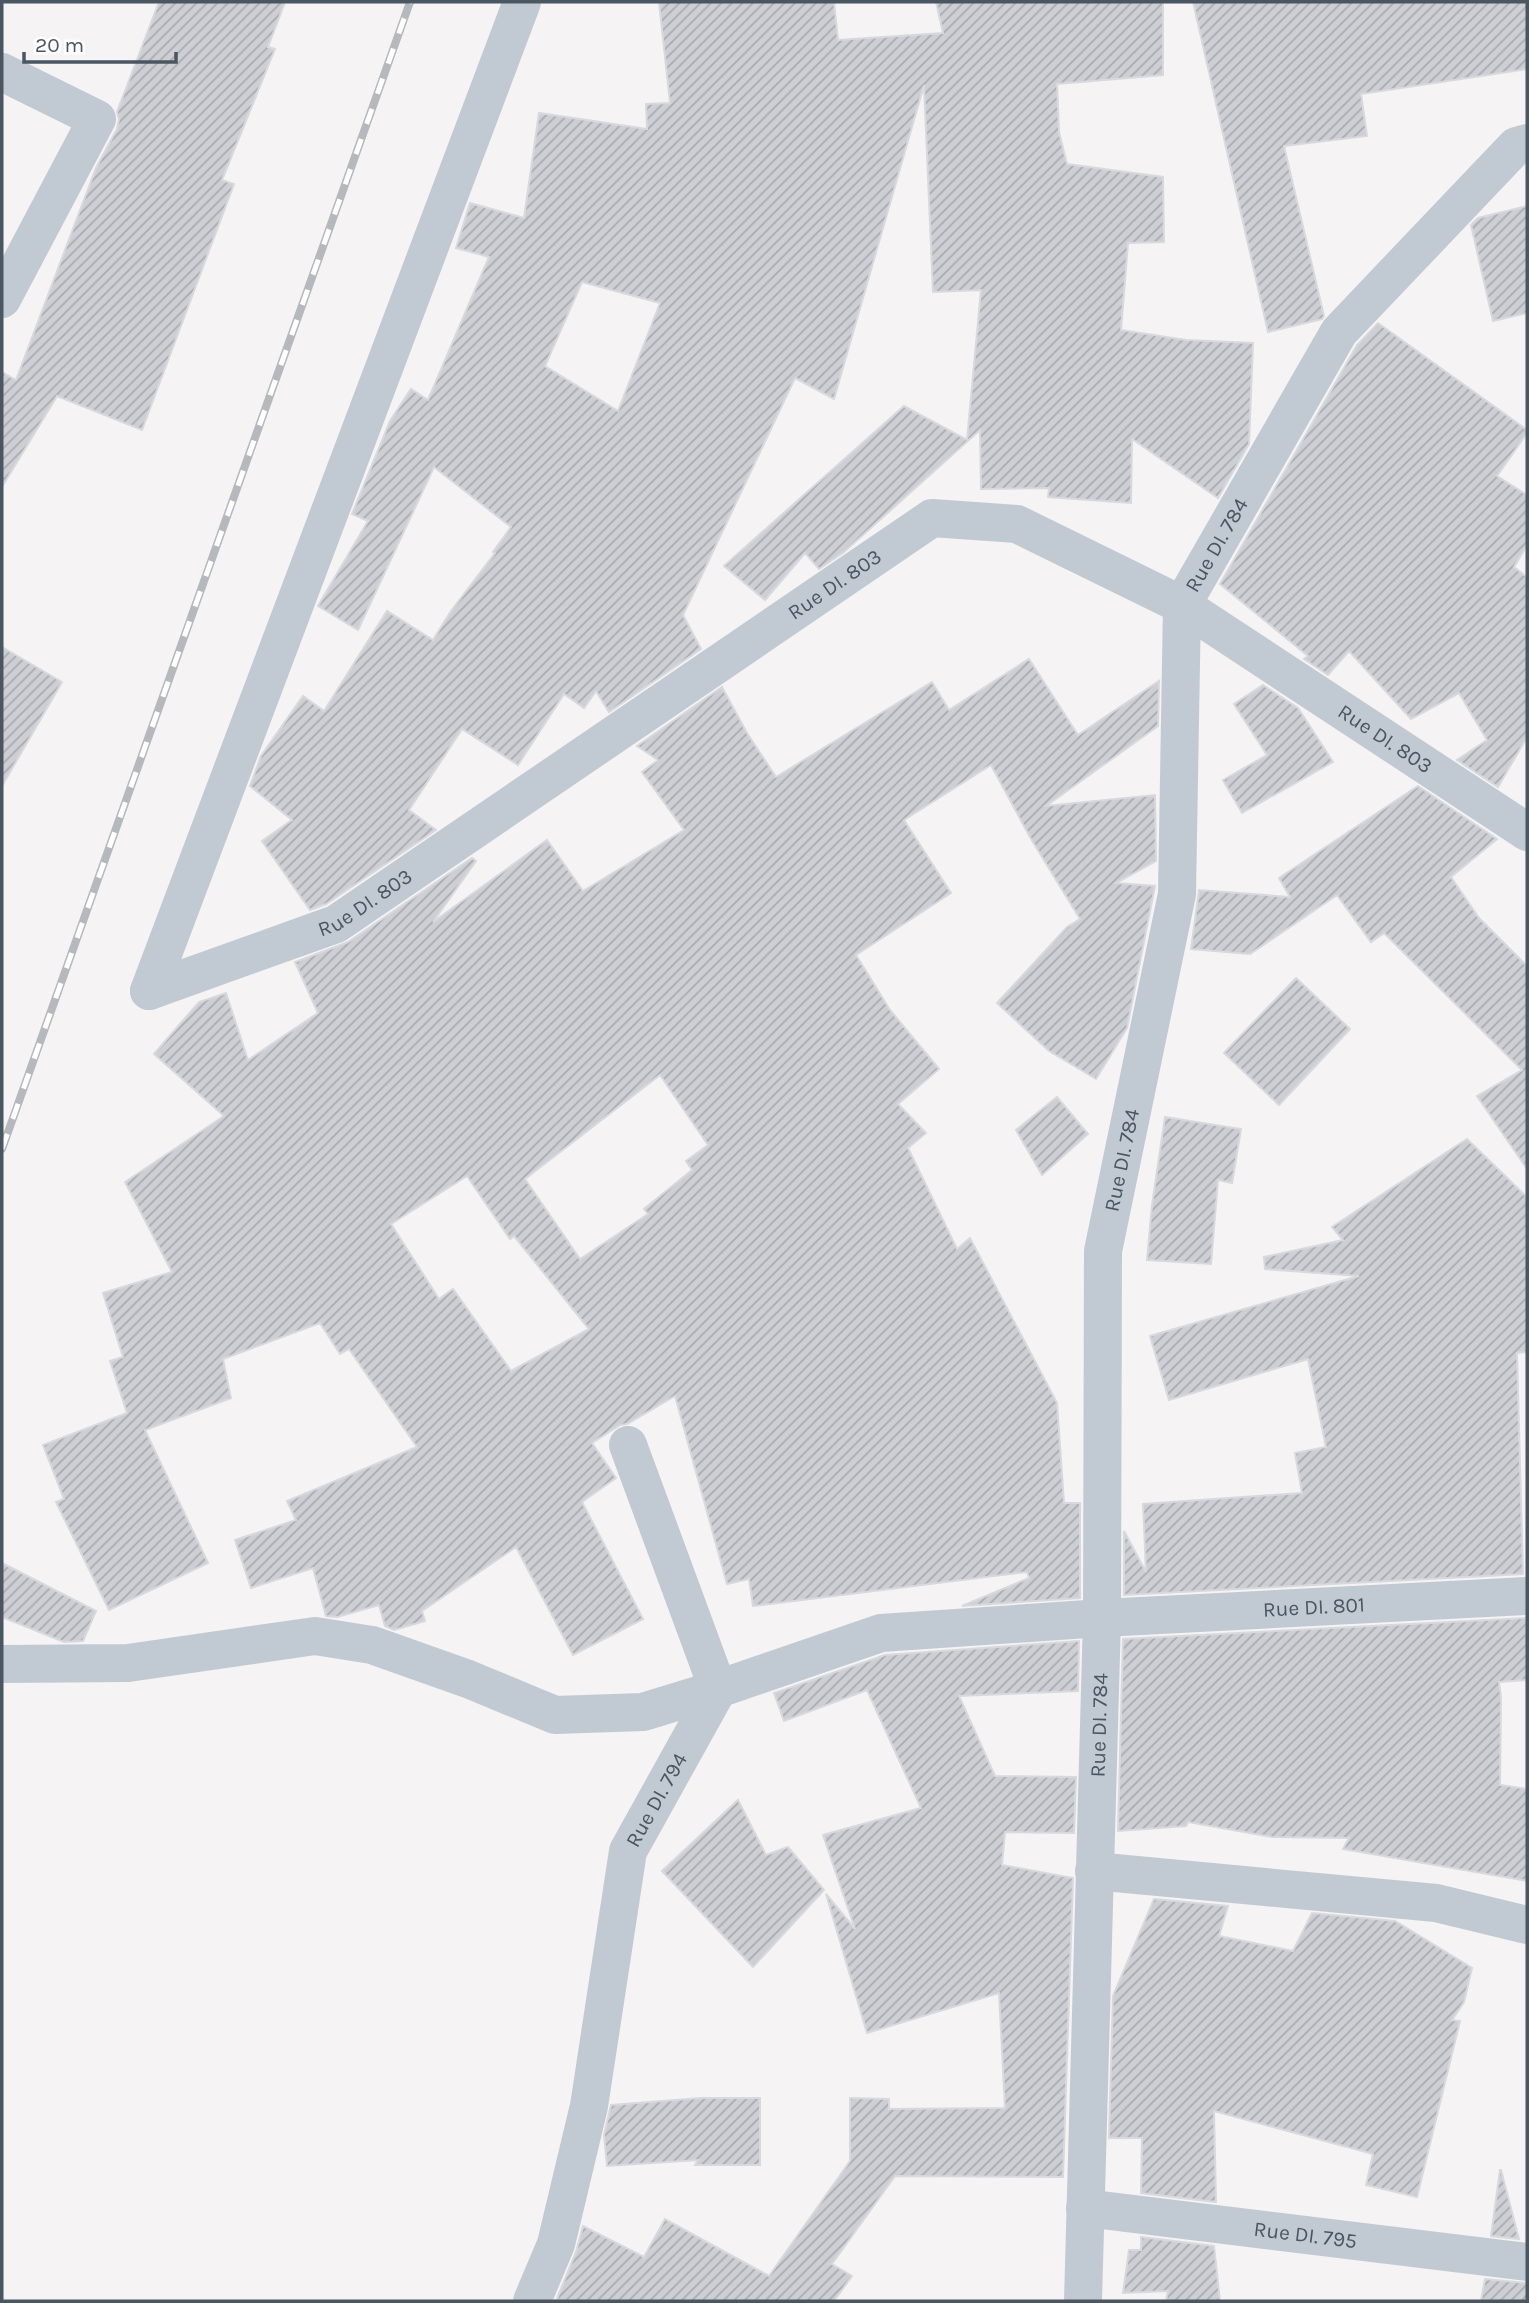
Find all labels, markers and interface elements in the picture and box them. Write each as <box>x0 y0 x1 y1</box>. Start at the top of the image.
scale bar <box>24 21 177 65</box>
text: 20 m <box>35 33 84 57</box>
street label: Rue DI. 784 <box>1180 494 1253 596</box>
street label: Rue DI. 803 <box>783 544 886 625</box>
street label: Rue DI. 803 <box>1334 699 1437 778</box>
street label: Rue DI. 803 <box>315 864 416 942</box>
street label: Rue DI. 784 <box>1099 1106 1144 1214</box>
street label: Rue DI. 801 <box>1262 1592 1366 1622</box>
street label: Rue DI. 784 <box>1086 1672 1112 1778</box>
street label: Rue DI. 794 <box>621 1749 692 1851</box>
street label: Rue DI. 795 <box>1252 2217 1358 2253</box>

